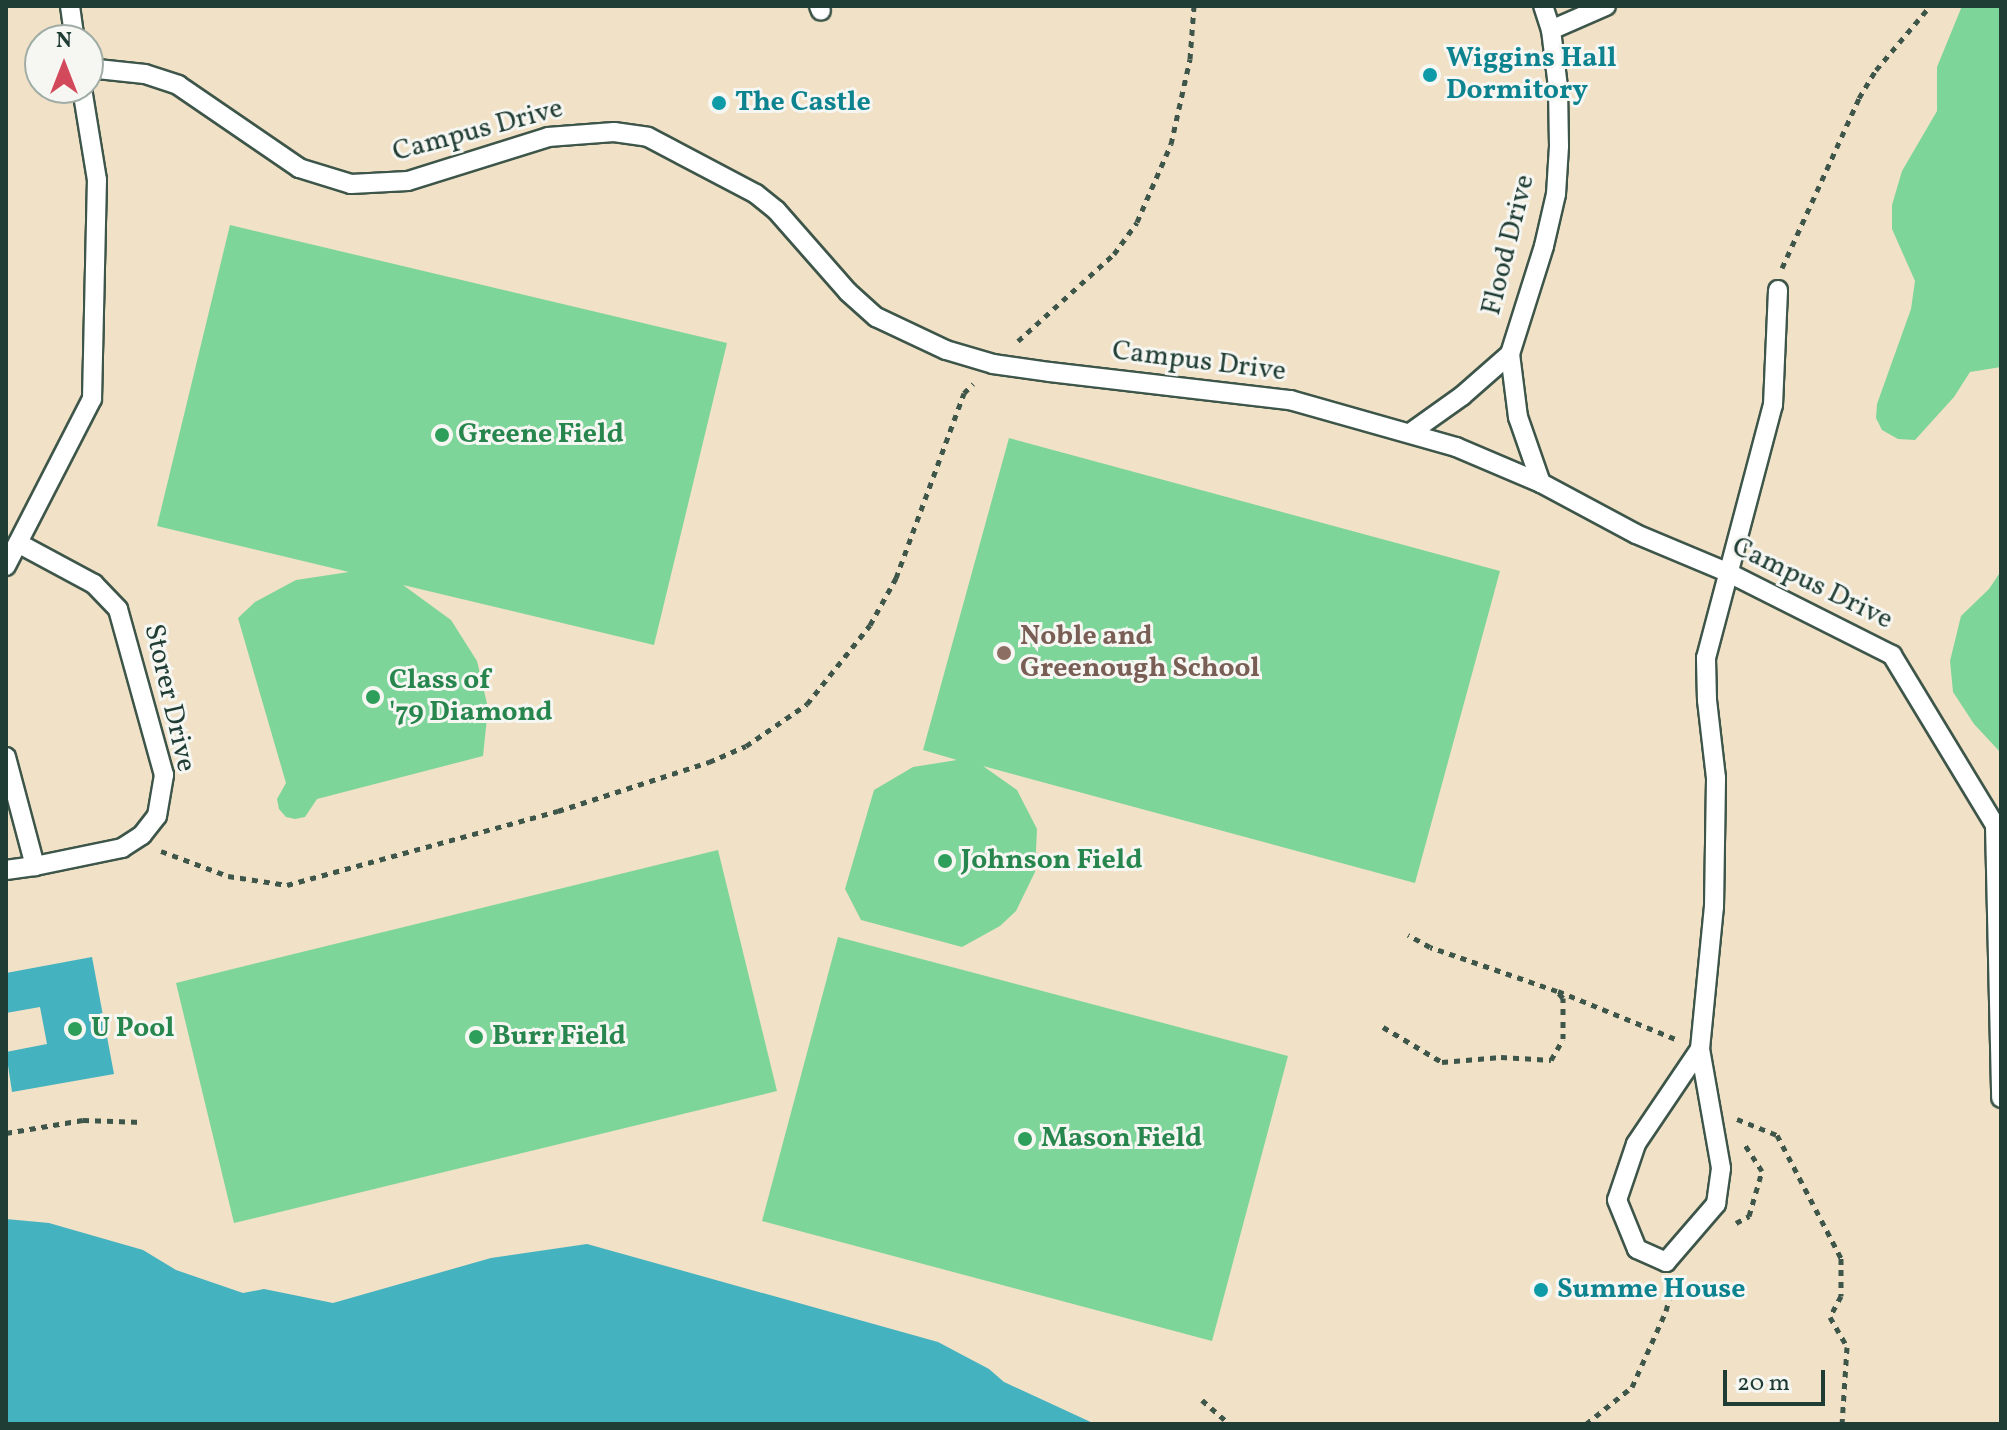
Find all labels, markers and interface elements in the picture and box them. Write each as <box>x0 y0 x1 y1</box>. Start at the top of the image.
north arrow <box>24 24 104 104</box>
text: N <box>56 26 72 57</box>
place label: Wiggins Hall Dormitory <box>1446 42 1617 108</box>
marker: Wiggins Hall Dormitory <box>1421 66 1439 84</box>
place label: The Castle <box>735 86 871 120</box>
street label: Campus Drive <box>389 92 567 170</box>
marker: The Castle <box>710 94 728 112</box>
street label: Flood Drive <box>1475 171 1543 319</box>
street label: Campus Drive <box>1110 335 1288 389</box>
place label: Greene Field <box>458 418 624 452</box>
marker: Greene Field <box>433 426 451 444</box>
street label: Campus Drive <box>1726 531 1898 637</box>
place label: Noble and Greenough School <box>1020 620 1260 686</box>
street label: Storer Drive <box>136 621 202 775</box>
marker: Noble and Greenough School <box>995 644 1013 662</box>
place label: Class of '79 Diamond <box>389 664 553 730</box>
marker: Class of '79 Diamond <box>364 688 382 706</box>
place label: Johnson Field <box>961 844 1142 878</box>
marker: Johnson Field <box>936 852 954 870</box>
place label: U Pool <box>91 1012 175 1046</box>
marker: U Pool <box>66 1020 84 1038</box>
place label: Burr Field <box>492 1020 626 1054</box>
marker: Burr Field <box>467 1028 485 1046</box>
place label: Mason Field <box>1041 1122 1202 1156</box>
marker: Mason Field <box>1016 1130 1034 1148</box>
place label: Summe House <box>1557 1273 1745 1307</box>
marker: Summe House <box>1532 1281 1550 1299</box>
scale bar <box>1727 1354 1829 1404</box>
text: 20 m <box>1737 1367 1790 1401</box>

